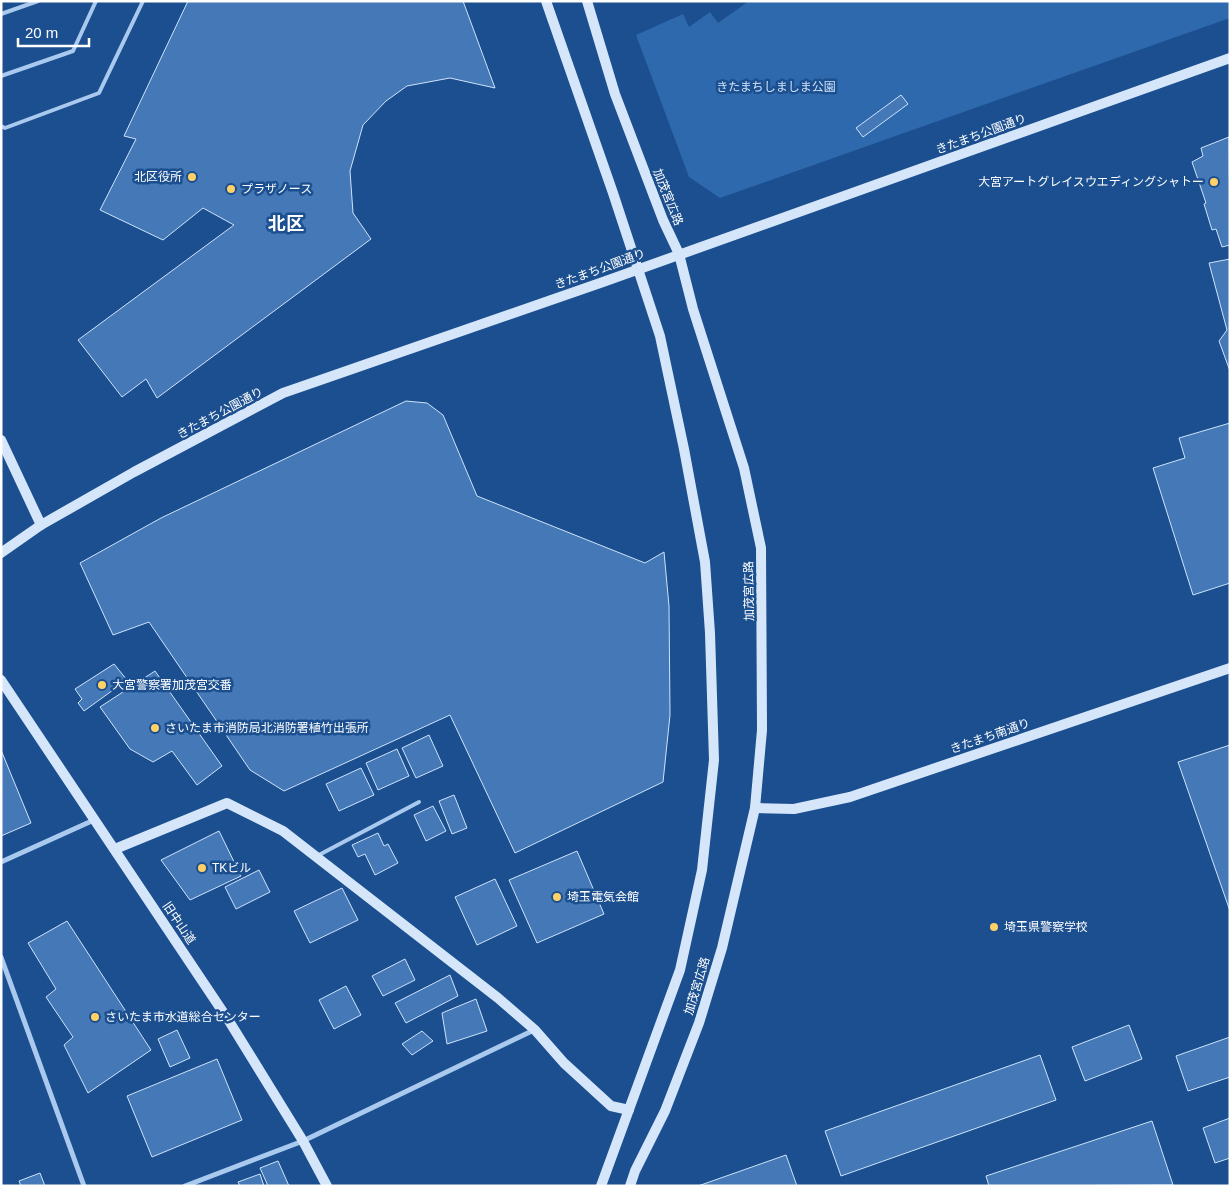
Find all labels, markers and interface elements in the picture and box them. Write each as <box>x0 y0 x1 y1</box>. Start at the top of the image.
scale bar <box>18 15 89 47</box>
text: 20 m <box>25 24 58 41</box>
park label: きたまちしましま公園 <box>716 80 836 94</box>
street label: きたまち公園通り <box>934 111 1028 157</box>
street label: 加茂宮広路 <box>650 167 686 227</box>
place label: 北区役所 <box>134 170 182 184</box>
marker: 北区役所 <box>186 171 198 183</box>
place label: 大宮アートグレイスウエディングシャトー <box>978 175 1204 189</box>
marker: 大宮アートグレイスウエディングシャトー <box>1208 176 1220 188</box>
place label: プラザノース <box>241 182 312 196</box>
marker: プラザノース <box>225 183 237 195</box>
district label: 北区 <box>268 214 304 234</box>
street label: きたまち公園通り <box>553 246 647 292</box>
street label: きたまち公園通り <box>174 384 266 442</box>
street label: 加茂宮広路 <box>741 561 757 621</box>
place label: 大宮警察署加茂宮交番 <box>112 678 232 692</box>
marker: 大宮警察署加茂宮交番 <box>96 679 108 691</box>
street label: きたまち南通り <box>948 716 1032 756</box>
place label: さいたま市消防局北消防署植竹出張所 <box>165 721 369 735</box>
marker: さいたま市消防局北消防署植竹出張所 <box>149 722 161 734</box>
place label: TKビル <box>212 861 251 875</box>
marker: TKビル <box>196 862 208 874</box>
place label: 埼玉電気会館 <box>567 890 639 904</box>
marker: 埼玉電気会館 <box>551 891 563 903</box>
street label: 旧中山道 <box>160 899 198 947</box>
place label: 埼玉県警察学校 <box>1004 920 1088 934</box>
marker: 埼玉県警察学校 <box>988 921 1000 933</box>
street label: 加茂宮広路 <box>682 955 712 1017</box>
place label: さいたま市水道総合センター <box>105 1010 261 1024</box>
marker: さいたま市水道総合センター <box>89 1011 101 1023</box>

